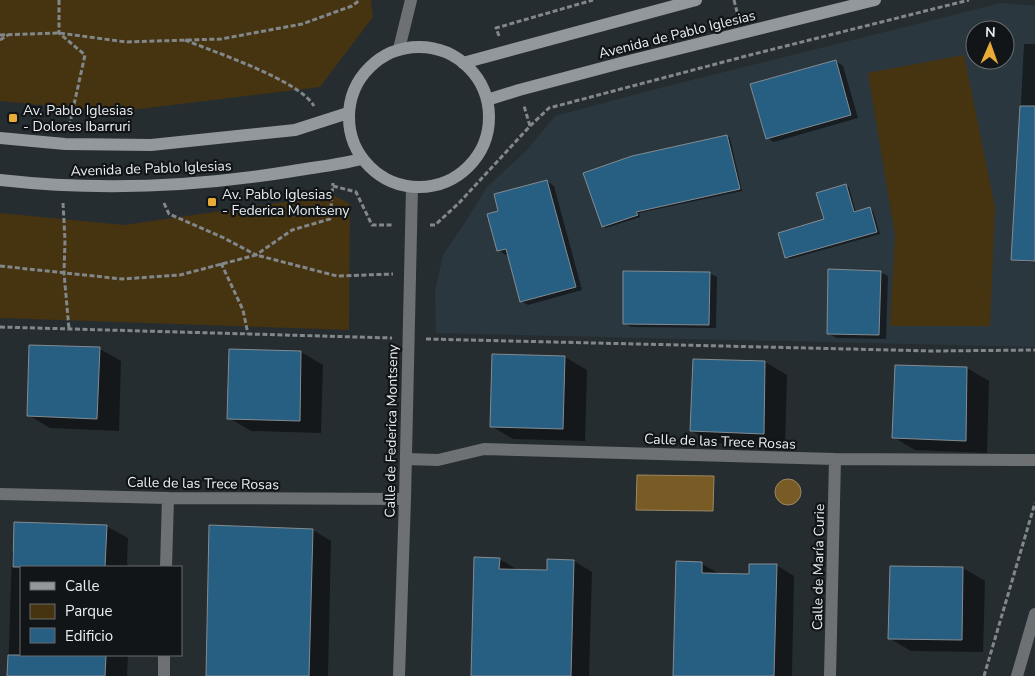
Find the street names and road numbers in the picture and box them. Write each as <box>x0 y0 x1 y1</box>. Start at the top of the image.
street label: Avenida de Pablo Iglesias <box>597 6 758 63</box>
street label: Avenida de Pablo Iglesias <box>70 156 232 181</box>
street label: Calle de Federica Montseny <box>380 343 403 518</box>
street label: Calle de las Trece Rosas <box>644 429 797 454</box>
street label: Calle de las Trece Rosas <box>127 473 279 494</box>
street label: Calle de María Curie <box>808 504 829 630</box>

